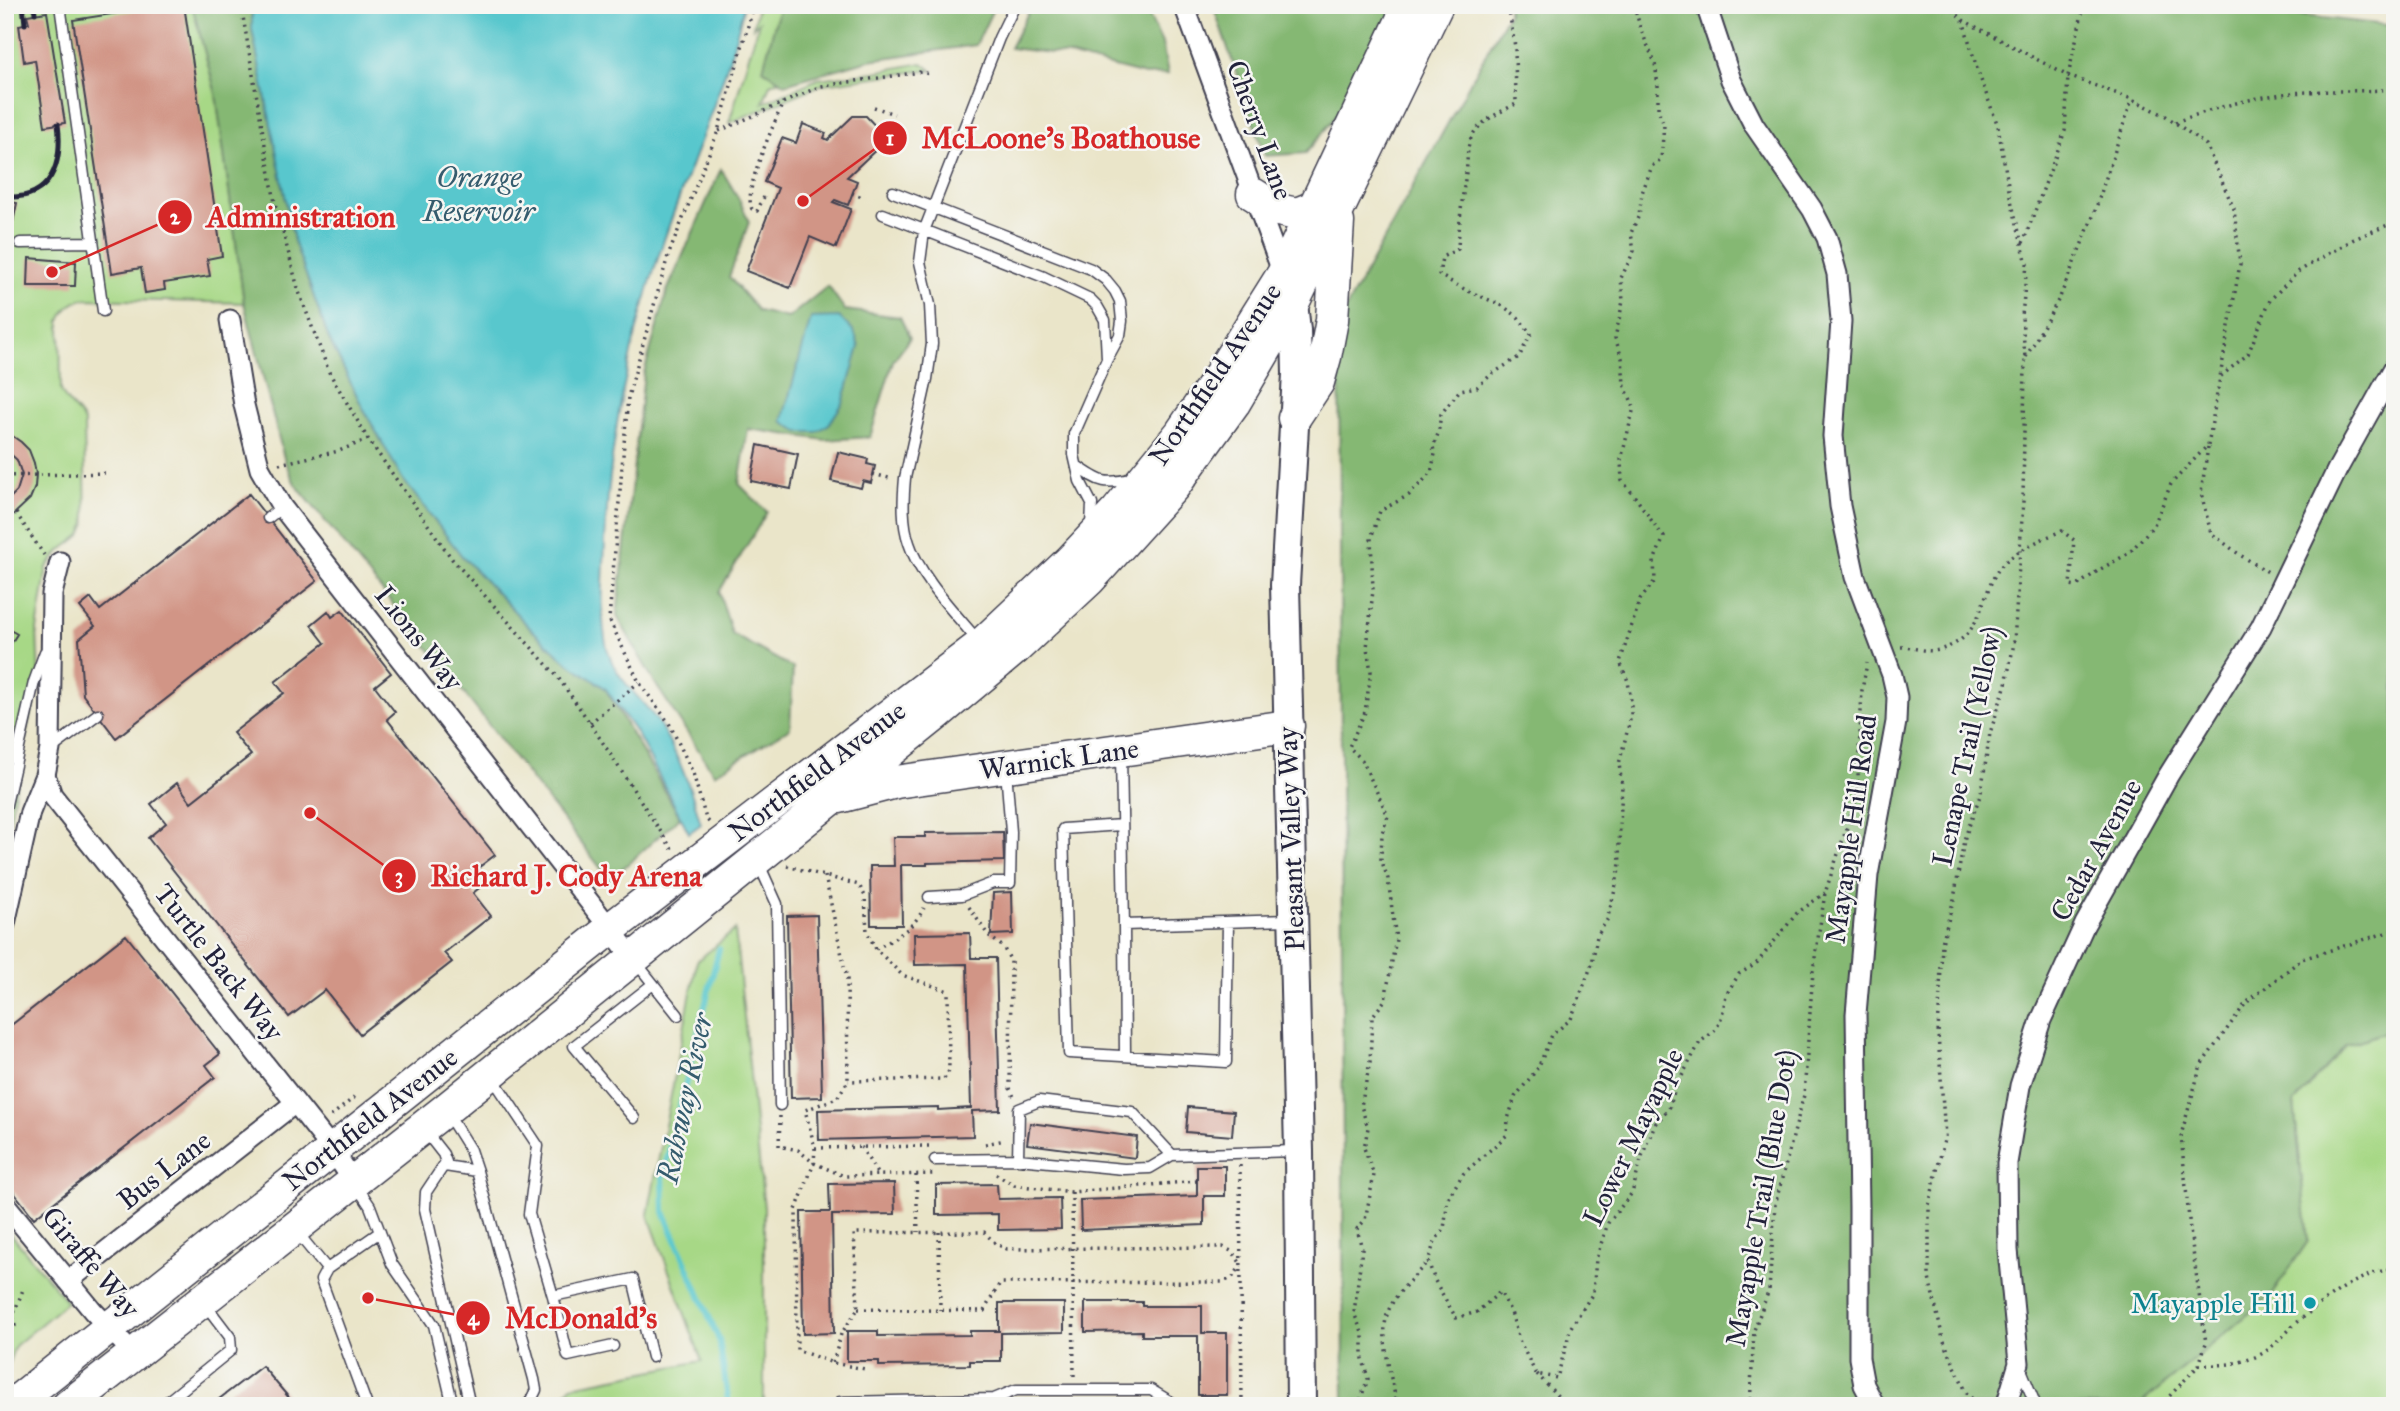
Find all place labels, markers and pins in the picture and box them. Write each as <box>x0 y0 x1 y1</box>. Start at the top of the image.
callout: McLoone's Boathouse <box>873 112 1215 163</box>
callout: Administration <box>158 191 410 242</box>
callout: Richard J. Cody Arena <box>381 850 716 901</box>
place label: Mayapple Hill <box>2131 1286 2296 1321</box>
callout: McDonald's <box>456 1292 671 1343</box>
marker: Mayapple Hill <box>2302 1295 2318 1311</box>

